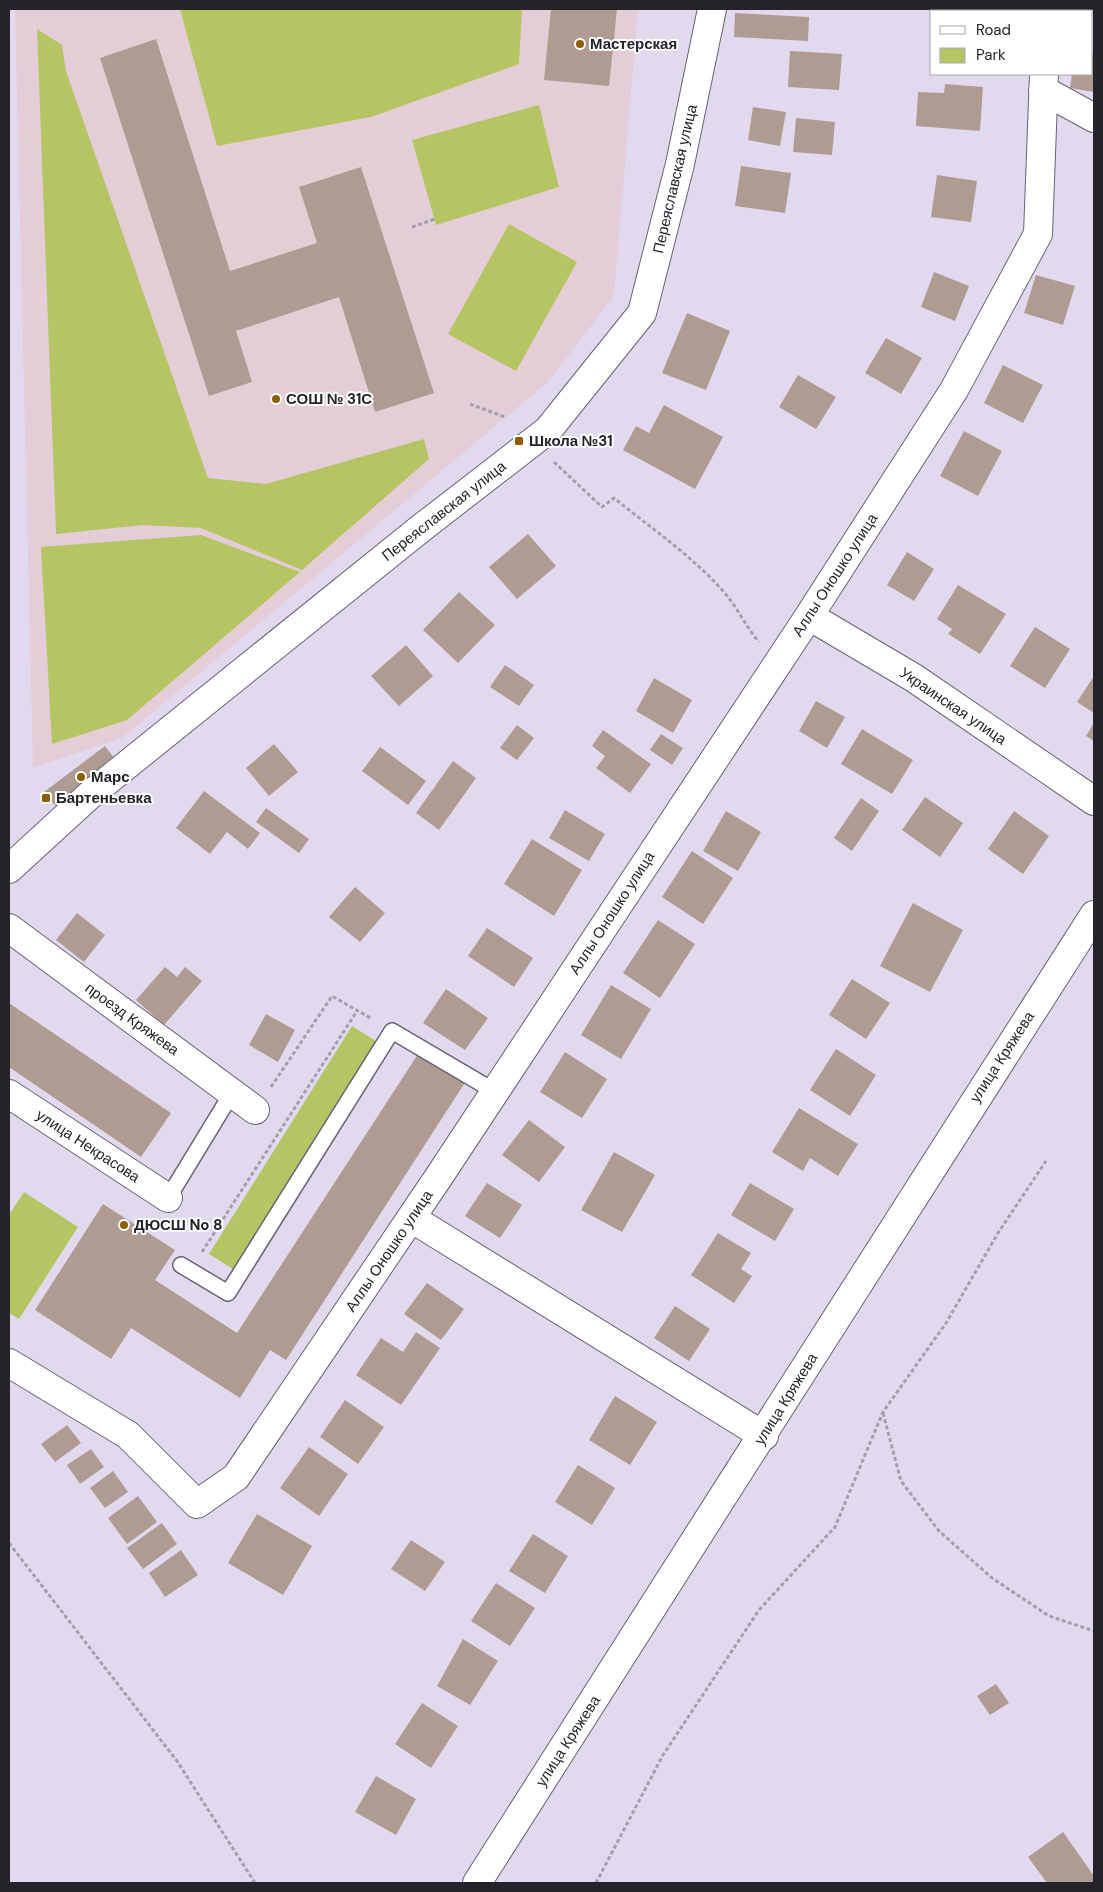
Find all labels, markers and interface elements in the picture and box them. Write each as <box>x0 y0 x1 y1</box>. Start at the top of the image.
legend <box>930 10 1093 75</box>
text: Road <box>976 20 1011 40</box>
place label: Мастерская <box>590 34 677 54</box>
marker: Мастерская <box>574 38 586 50</box>
text: Park <box>976 45 1006 65</box>
street label: Переяславская улица <box>648 102 702 256</box>
place label: СОШ № 31С <box>286 389 372 409</box>
marker: СОШ № 31С <box>270 393 282 405</box>
place label: Школа №31 <box>529 431 613 451</box>
marker: Школа №31 <box>513 435 525 447</box>
street label: Переяславская улица <box>378 456 511 566</box>
street label: Аллы Оношко улица <box>788 509 883 640</box>
street label: Украинская улица <box>896 663 1011 750</box>
place label: Марс <box>91 767 130 787</box>
marker: Марс <box>75 771 87 783</box>
place label: Бартеньевка <box>56 788 152 808</box>
marker: Бартеньевка <box>40 792 52 804</box>
street label: Аллы Оношко улица <box>565 847 660 978</box>
street label: проезд Кряжева <box>81 978 184 1060</box>
street label: улица Кряжева <box>965 1007 1039 1106</box>
street label: улица Некрасова <box>32 1105 144 1187</box>
street label: Аллы Оношко улица <box>341 1186 438 1316</box>
place label: ДЮСШ No 8 <box>134 1215 223 1235</box>
marker: ДЮСШ No 8 <box>118 1219 130 1231</box>
street label: улица Кряжева <box>750 1349 823 1449</box>
street label: улица Кряжева <box>531 1691 605 1790</box>

